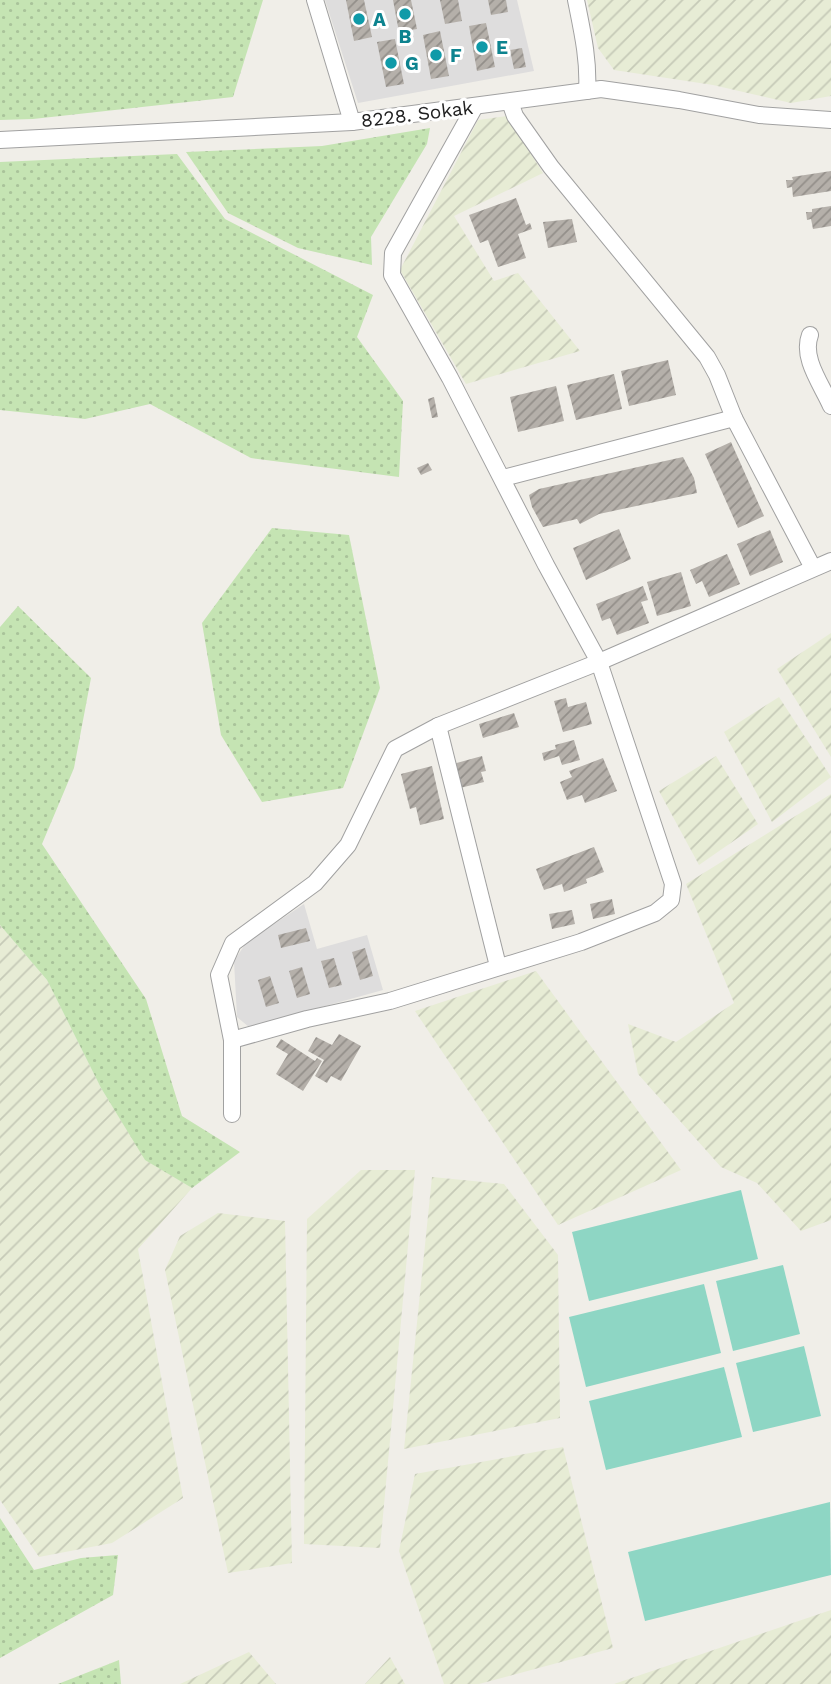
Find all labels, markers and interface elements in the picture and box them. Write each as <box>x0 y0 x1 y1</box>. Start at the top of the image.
marker: B <box>397 6 413 22</box>
place label: A <box>373 8 386 31</box>
marker: A <box>351 11 367 27</box>
place label: B <box>399 25 412 48</box>
place label: E <box>496 36 508 59</box>
marker: E <box>474 39 490 55</box>
place label: F <box>450 44 462 67</box>
marker: F <box>428 47 444 63</box>
place label: G <box>405 52 419 75</box>
marker: G <box>383 55 399 71</box>
street label: 8228. Sokak <box>360 96 475 132</box>

